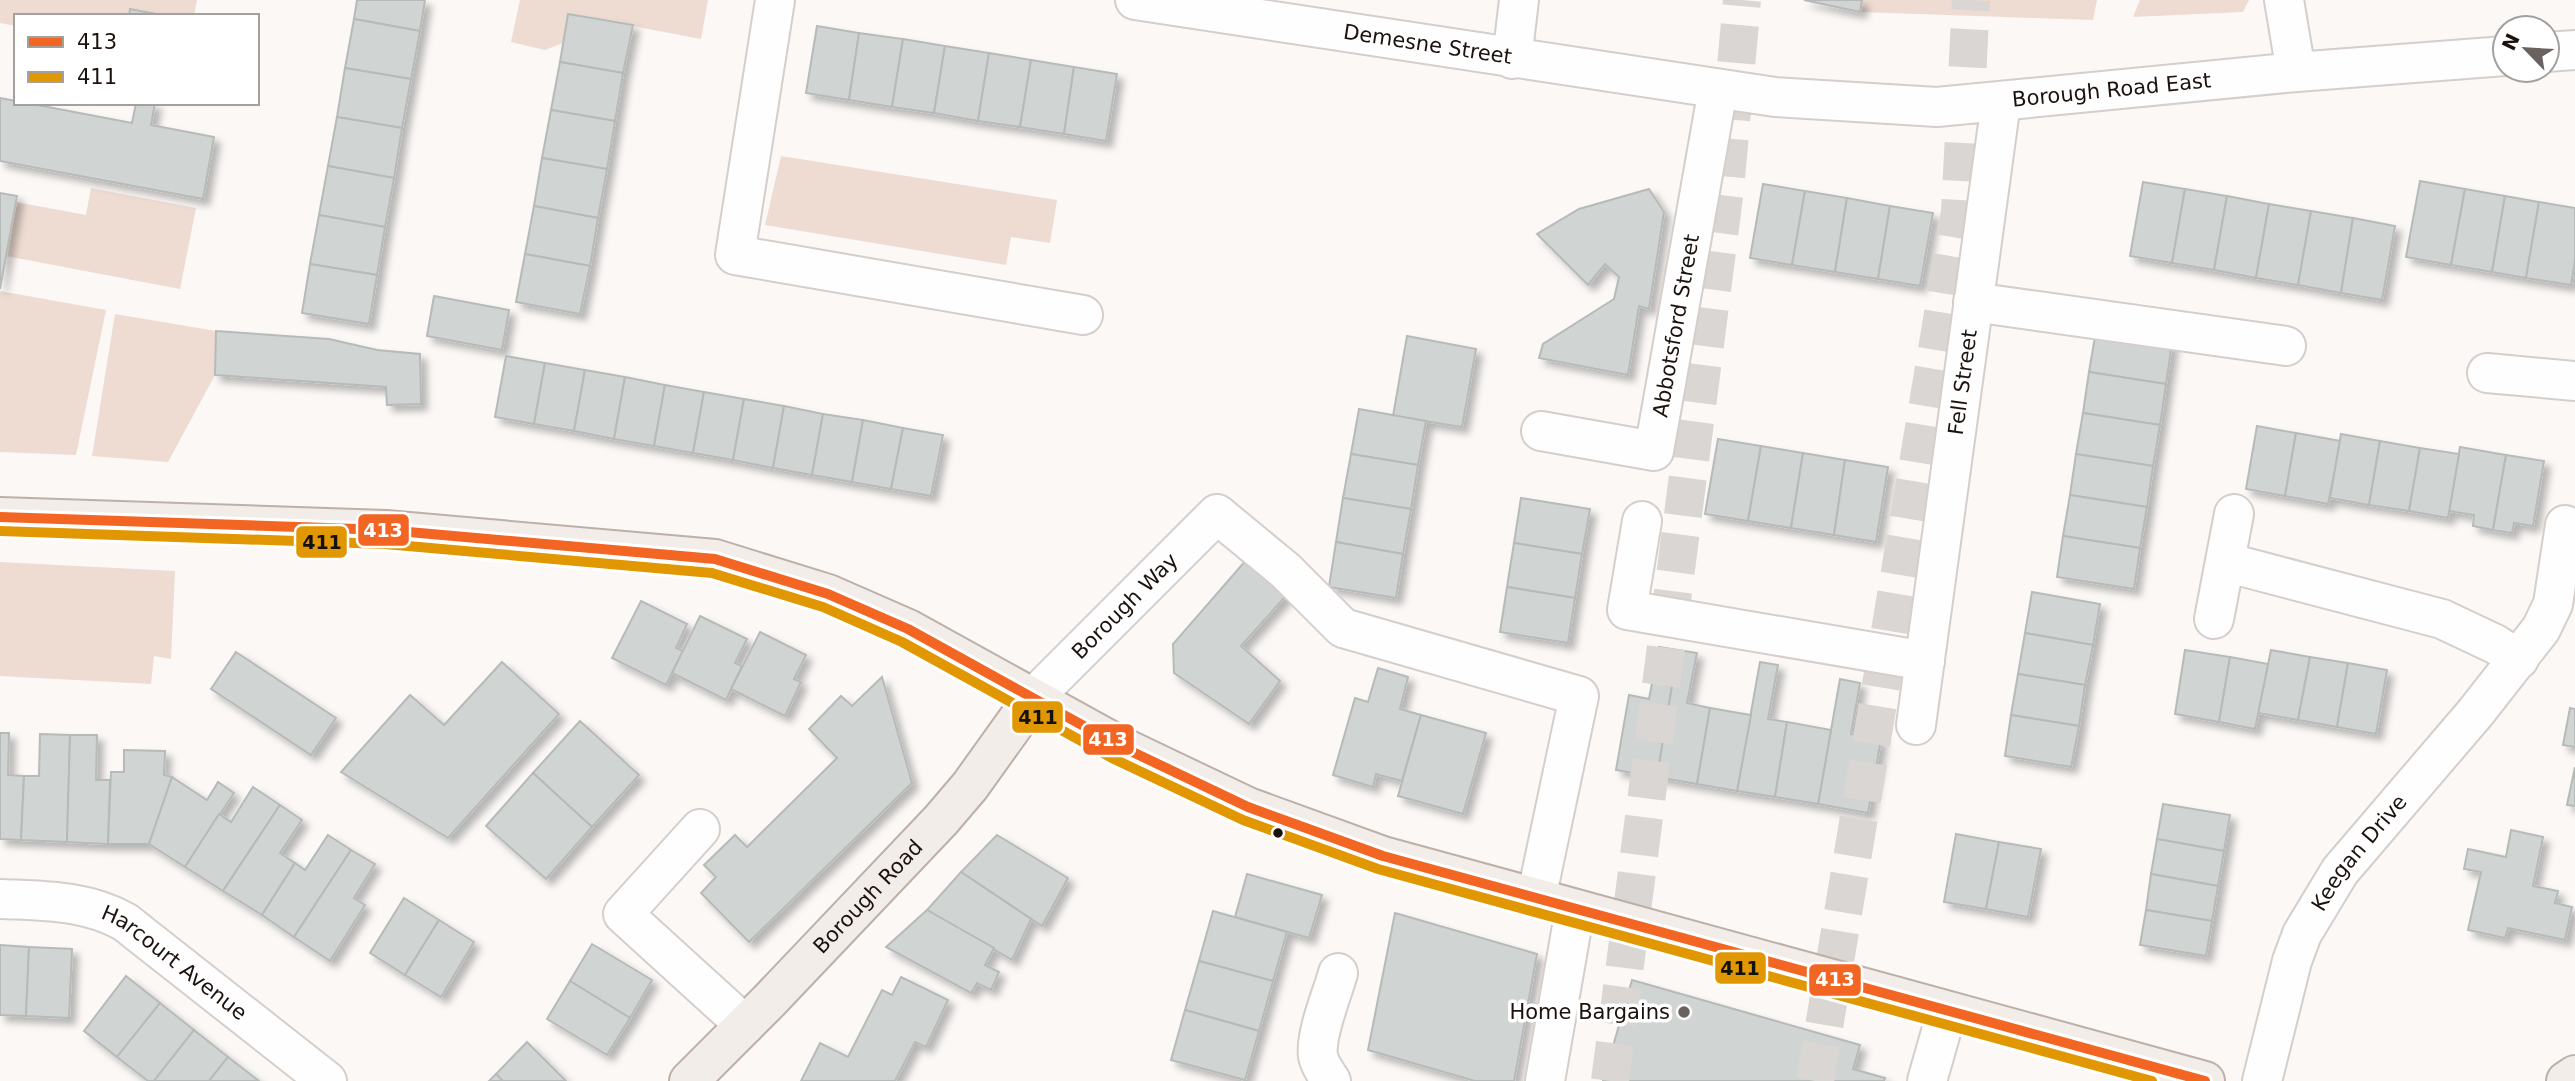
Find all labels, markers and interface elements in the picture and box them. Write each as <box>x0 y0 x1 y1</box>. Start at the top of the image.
legend <box>14 14 259 105</box>
north arrow <box>2491 14 2561 84</box>
street label: Demesne Street <box>1342 20 1514 69</box>
text: 413 <box>77 30 117 54</box>
text: N <box>2497 30 2524 54</box>
text: 411 <box>77 65 117 89</box>
street label: Borough Road East <box>2011 68 2212 112</box>
street label: Abbotsford Street <box>1648 232 1704 419</box>
street label: Fell Street <box>1944 328 1982 436</box>
line badge: 413 <box>357 513 410 547</box>
text: 413 <box>363 519 403 541</box>
line badge: 411 <box>295 525 348 559</box>
text: 411 <box>302 531 342 553</box>
street label: Borough Way <box>1067 548 1183 664</box>
line badge: 411 <box>1011 700 1064 734</box>
text: 411 <box>1018 706 1058 728</box>
line badge: 413 <box>1082 723 1135 756</box>
text: 413 <box>1088 728 1128 750</box>
street label: Keegan Drive <box>2307 790 2412 915</box>
unlabelled marker <box>1271 826 1285 840</box>
street label: Borough Road <box>809 835 928 959</box>
street label: Harcourt Avenue <box>98 901 252 1025</box>
line badge: 411 <box>1714 951 1767 985</box>
text: 411 <box>1720 957 1760 979</box>
line badge: 413 <box>1808 963 1862 997</box>
text: 413 <box>1815 968 1855 990</box>
place label: Home Bargains <box>1509 1000 1670 1024</box>
marker: Home Bargains <box>1676 1004 1692 1020</box>

